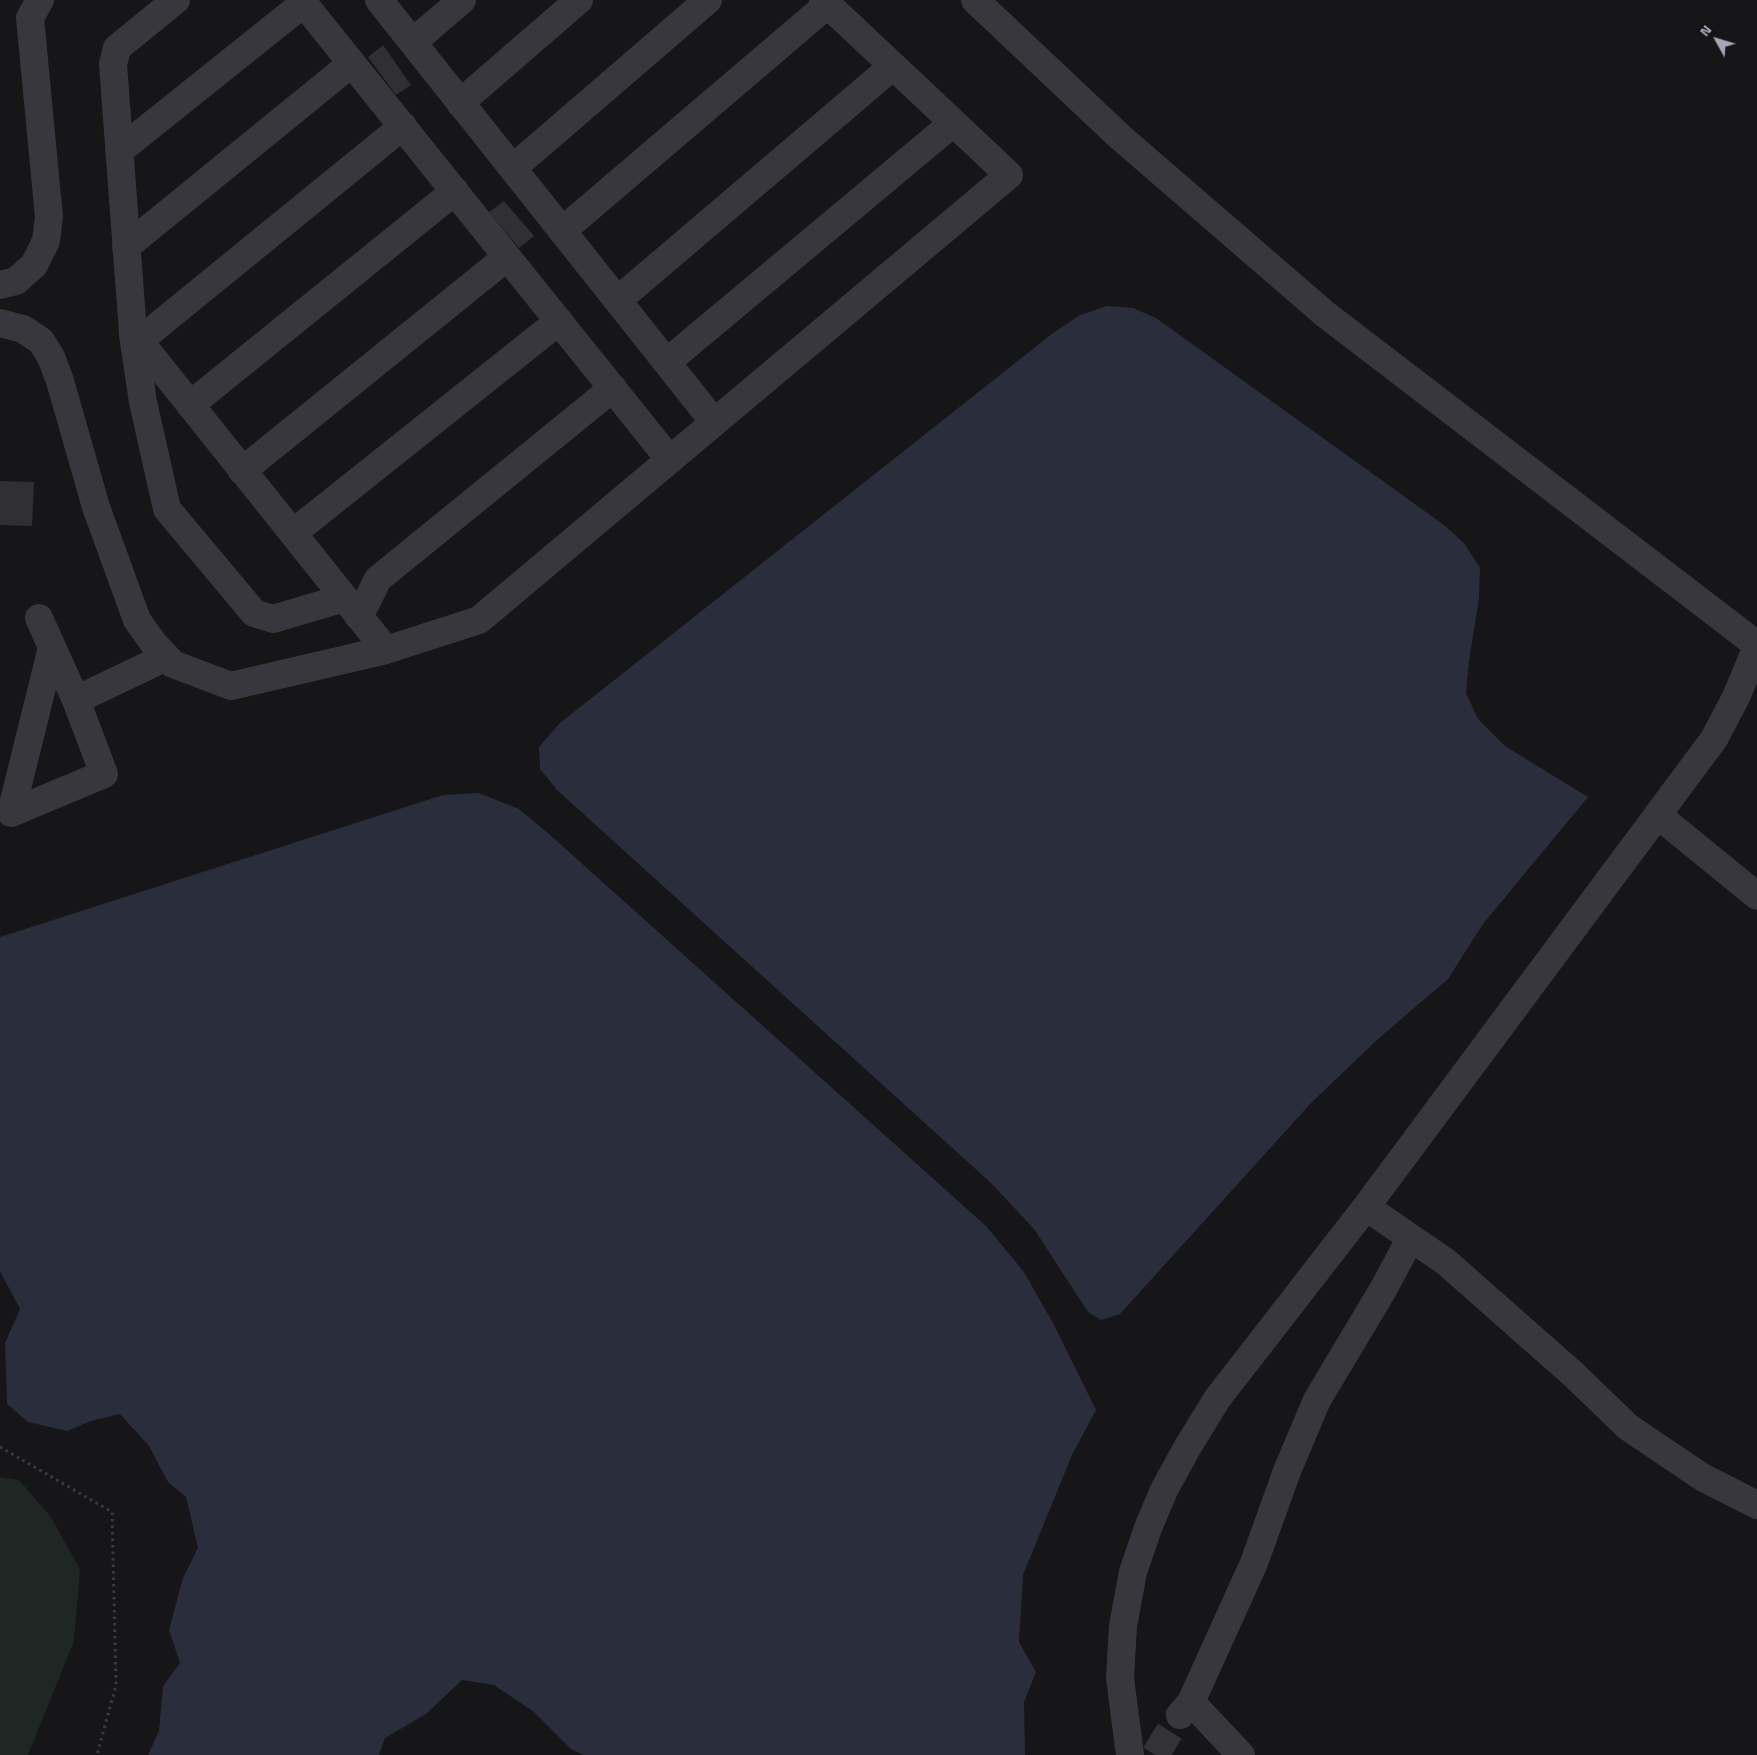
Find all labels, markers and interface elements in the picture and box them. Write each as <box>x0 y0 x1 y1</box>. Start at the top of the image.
north arrow <box>1692 15 1742 65</box>
text: N <box>1694 20 1716 41</box>

